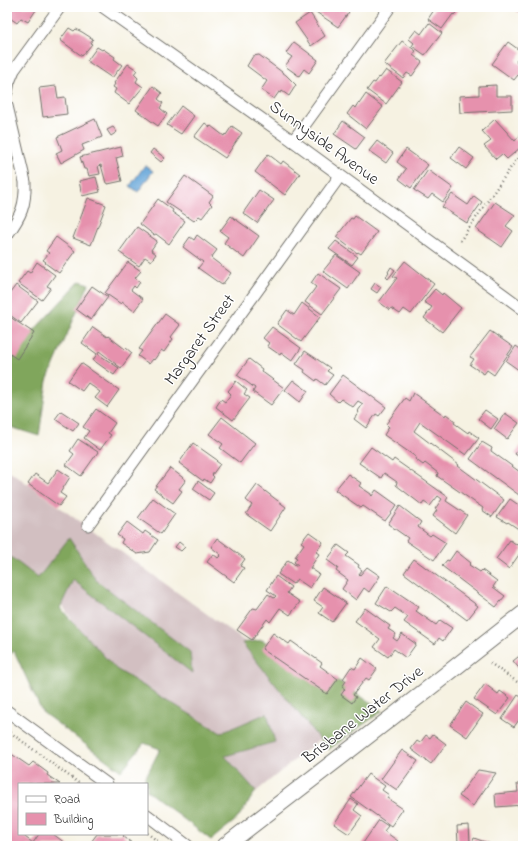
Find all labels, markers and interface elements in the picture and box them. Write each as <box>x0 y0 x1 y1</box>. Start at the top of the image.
street label: Sunnyside Avenue <box>263 94 385 193</box>
street label: Margaret Street <box>158 289 243 392</box>
street label: Brisbane Water Drive <box>296 660 429 771</box>
legend <box>18 783 148 835</box>
text: Road <box>54 791 80 809</box>
text: Building <box>53 811 93 830</box>

